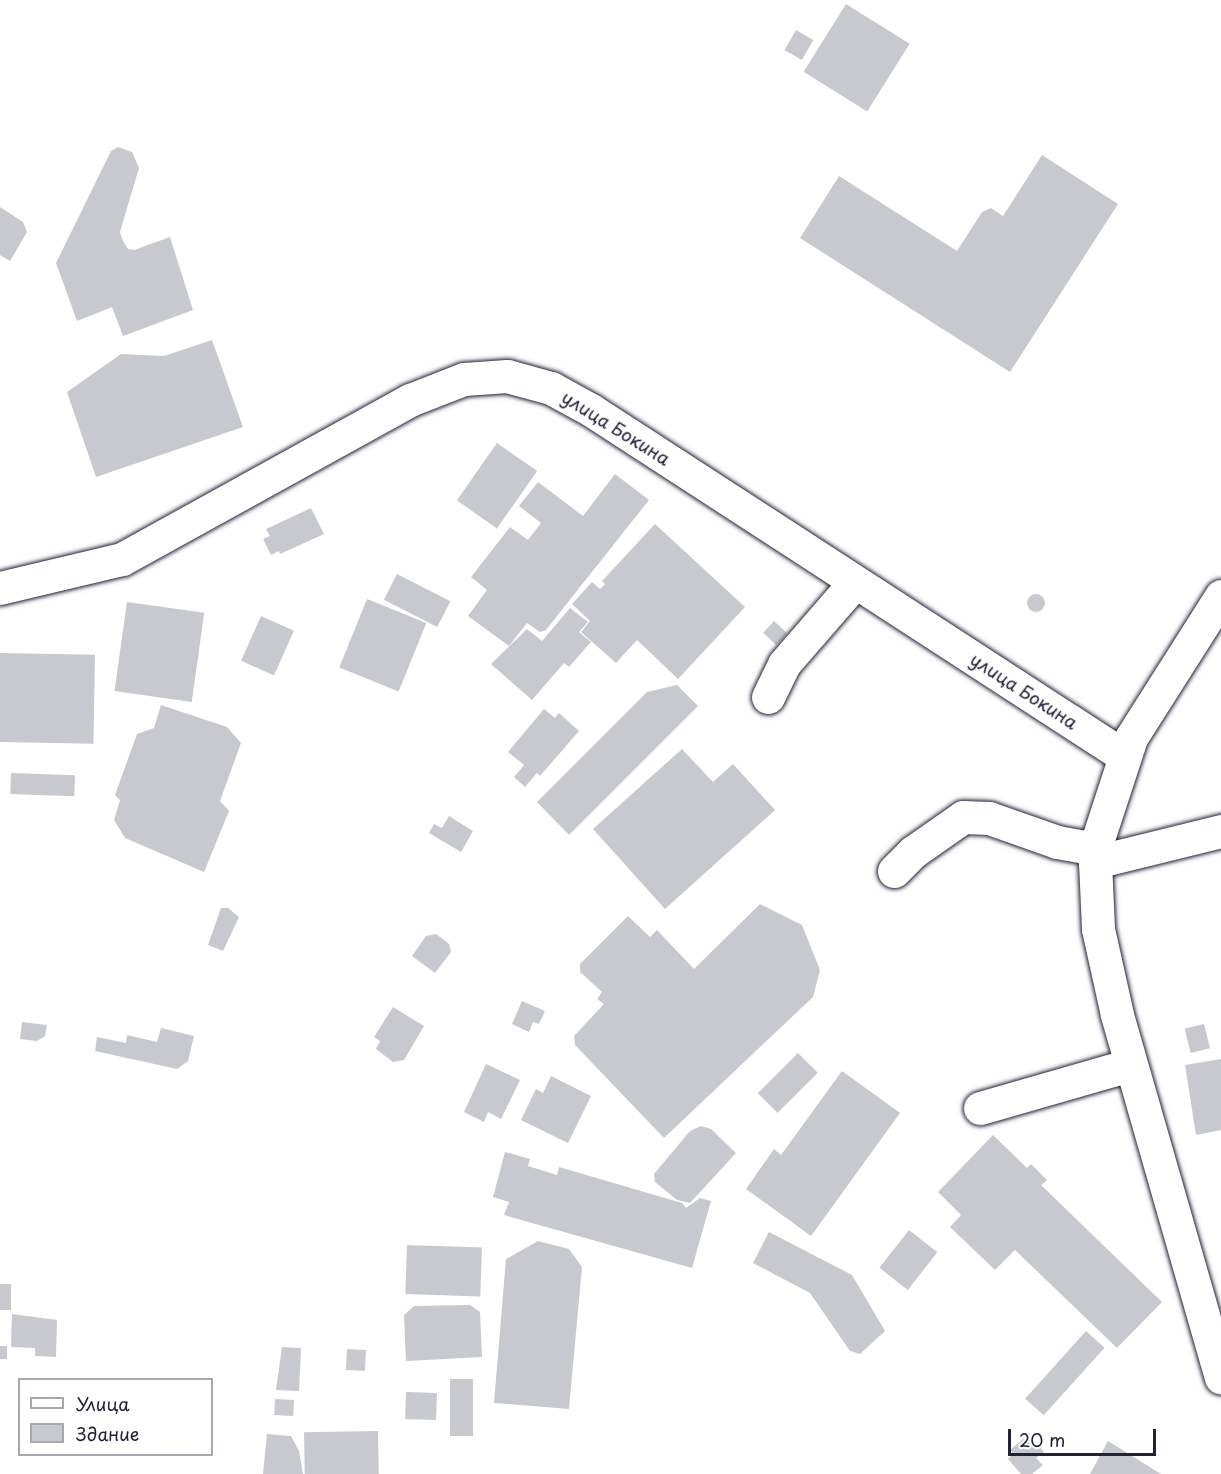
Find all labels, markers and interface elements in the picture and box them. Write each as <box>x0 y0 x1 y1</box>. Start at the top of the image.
street label: улица Бокина <box>557 386 675 470</box>
street label: улица Бокина <box>966 648 1082 734</box>
legend <box>18 1378 213 1456</box>
text: Улица <box>76 1390 130 1417</box>
scale bar <box>1011 1417 1160 1455</box>
text: Здание <box>76 1420 139 1447</box>
text: 20 m <box>1019 1426 1065 1453</box>

